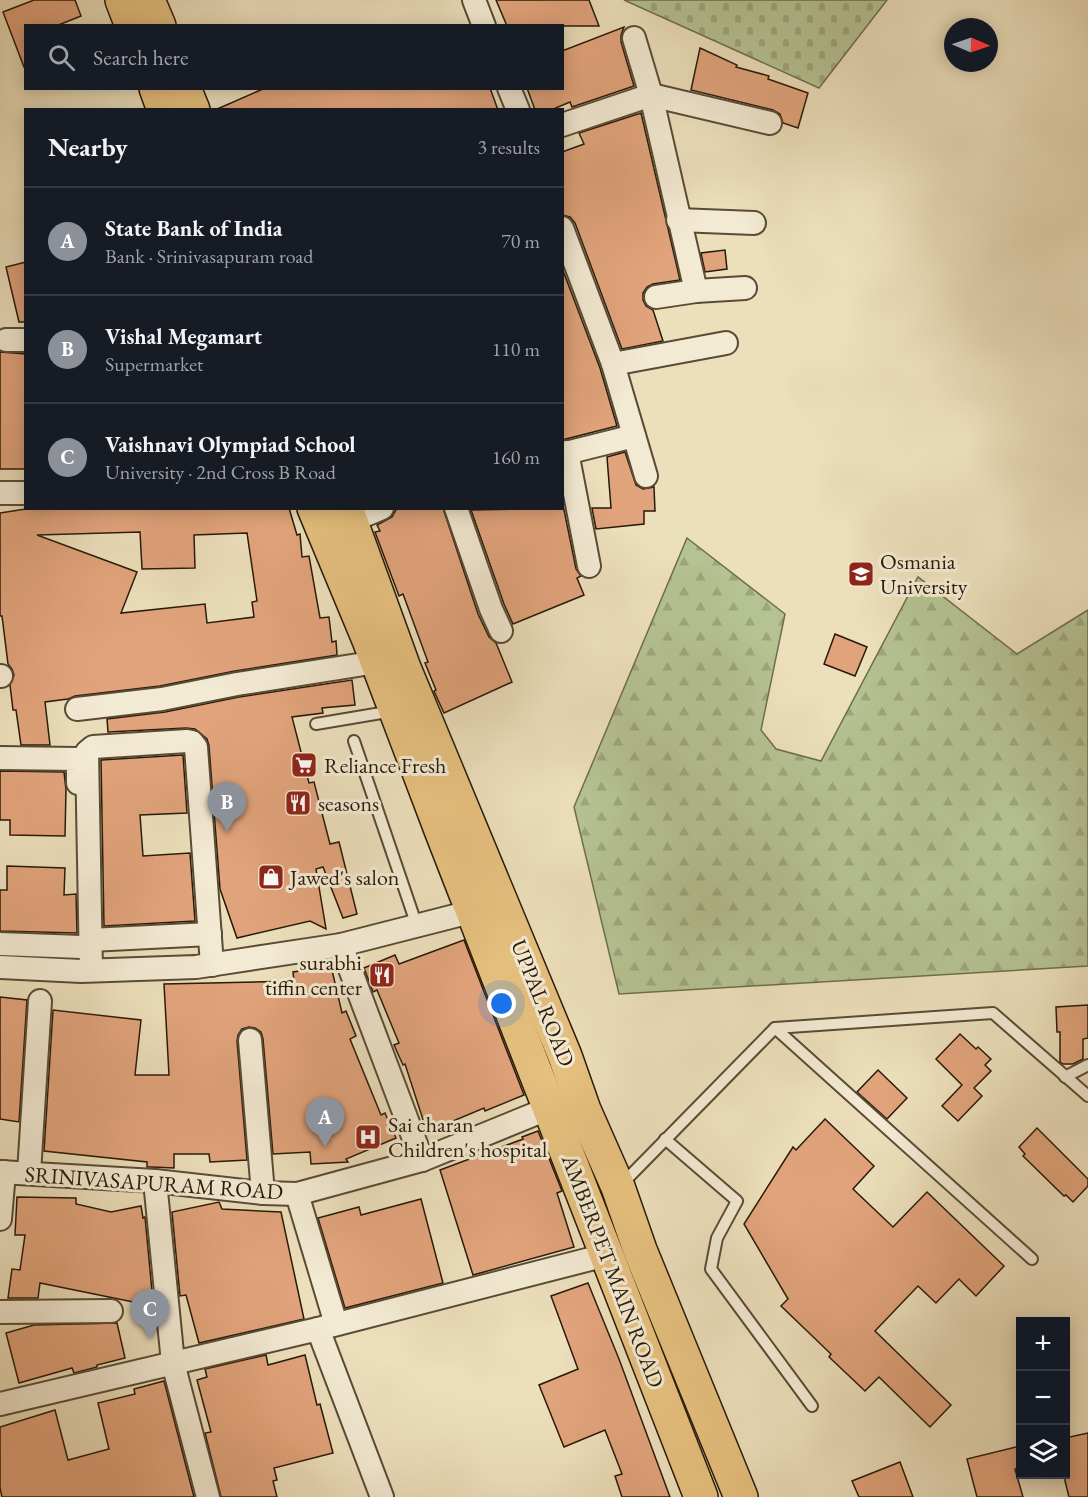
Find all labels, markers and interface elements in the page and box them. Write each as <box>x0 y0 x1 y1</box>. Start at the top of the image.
north arrow <box>944 18 998 72</box>
search box <box>24 24 564 90</box>
icon: search <box>45 41 78 74</box>
text: Search here <box>93 43 188 72</box>
text: Nearby <box>48 130 128 164</box>
text: 3 results <box>477 134 540 160</box>
text: State Bank of India <box>105 214 282 243</box>
text: A <box>60 228 75 254</box>
text: 70 m <box>501 228 540 254</box>
text: Bank · Srinivasapuram road <box>105 243 313 269</box>
text: Vishal Megamart <box>105 322 262 351</box>
text: B <box>61 336 74 362</box>
text: 110 m <box>492 336 540 362</box>
text: Supermarket <box>105 351 203 377</box>
text: Vaishnavi Olympiad School <box>105 430 355 459</box>
text: C <box>60 444 75 470</box>
text: 160 m <box>492 444 540 470</box>
text: University · 2nd Cross B Road <box>105 459 336 485</box>
place label: Osmania University <box>880 547 968 601</box>
school or university icon: Osmania University <box>846 559 876 589</box>
supermarket icon: Reliance Fresh <box>289 750 319 780</box>
place label: Reliance Fresh <box>324 751 446 780</box>
pin: B <box>208 782 246 832</box>
restaurant icon: seasons <box>283 788 313 818</box>
place label: seasons <box>318 789 379 818</box>
shop icon: Jawed's salon <box>256 862 286 892</box>
place label: Jawed's salon <box>288 863 400 892</box>
street label: UPPAL ROAD <box>504 935 582 1071</box>
place label: surabhi tiffin center <box>265 948 363 1002</box>
restaurant icon: surabhi tiffin center <box>367 960 397 990</box>
your location <box>487 989 516 1018</box>
pin: A <box>306 1098 344 1147</box>
place label: Sai charan Children's hospital <box>388 1110 547 1164</box>
hospital icon: Sai charan Children's hospital <box>353 1122 383 1152</box>
street label: AMBERPET MAIN ROAD <box>555 1149 671 1392</box>
street label: SRINIVASAPURAM ROAD <box>24 1160 284 1206</box>
pin: C <box>130 1290 170 1339</box>
map controls <box>1016 1317 1070 1479</box>
button: + <box>1016 1317 1070 1371</box>
button: − <box>1016 1371 1070 1425</box>
button: layers <box>1016 1425 1070 1479</box>

